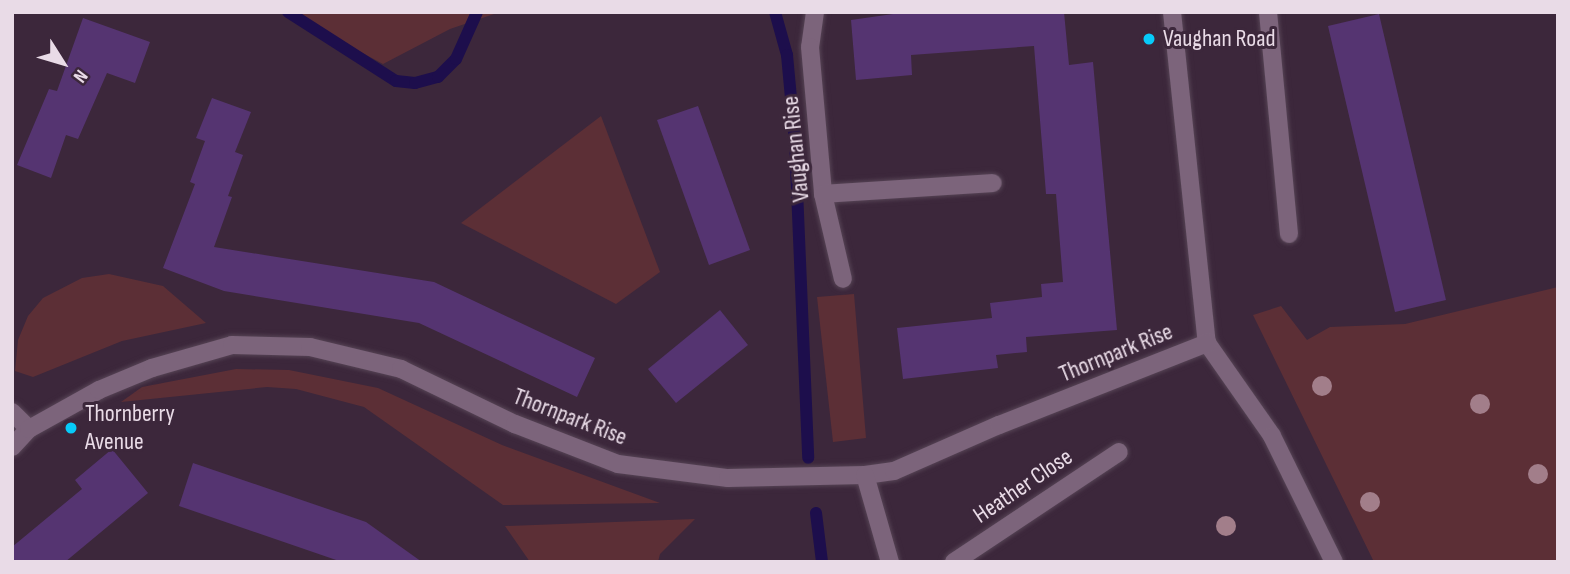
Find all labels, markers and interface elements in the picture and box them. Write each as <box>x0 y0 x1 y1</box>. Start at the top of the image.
place label: Vaughan Road <box>1163 25 1275 53</box>
north arrow <box>28 28 98 98</box>
marker: Vaughan Road <box>1141 31 1157 47</box>
text: N <box>68 65 92 87</box>
street label: Vaughan Rise <box>776 95 816 203</box>
street label: Thornpark Rise <box>1055 317 1177 389</box>
street label: Thornpark Rise <box>509 382 631 452</box>
place label: Thornberry Avenue <box>85 400 175 456</box>
marker: Thornberry Avenue <box>63 420 79 436</box>
street label: Heather Close <box>968 442 1078 530</box>

